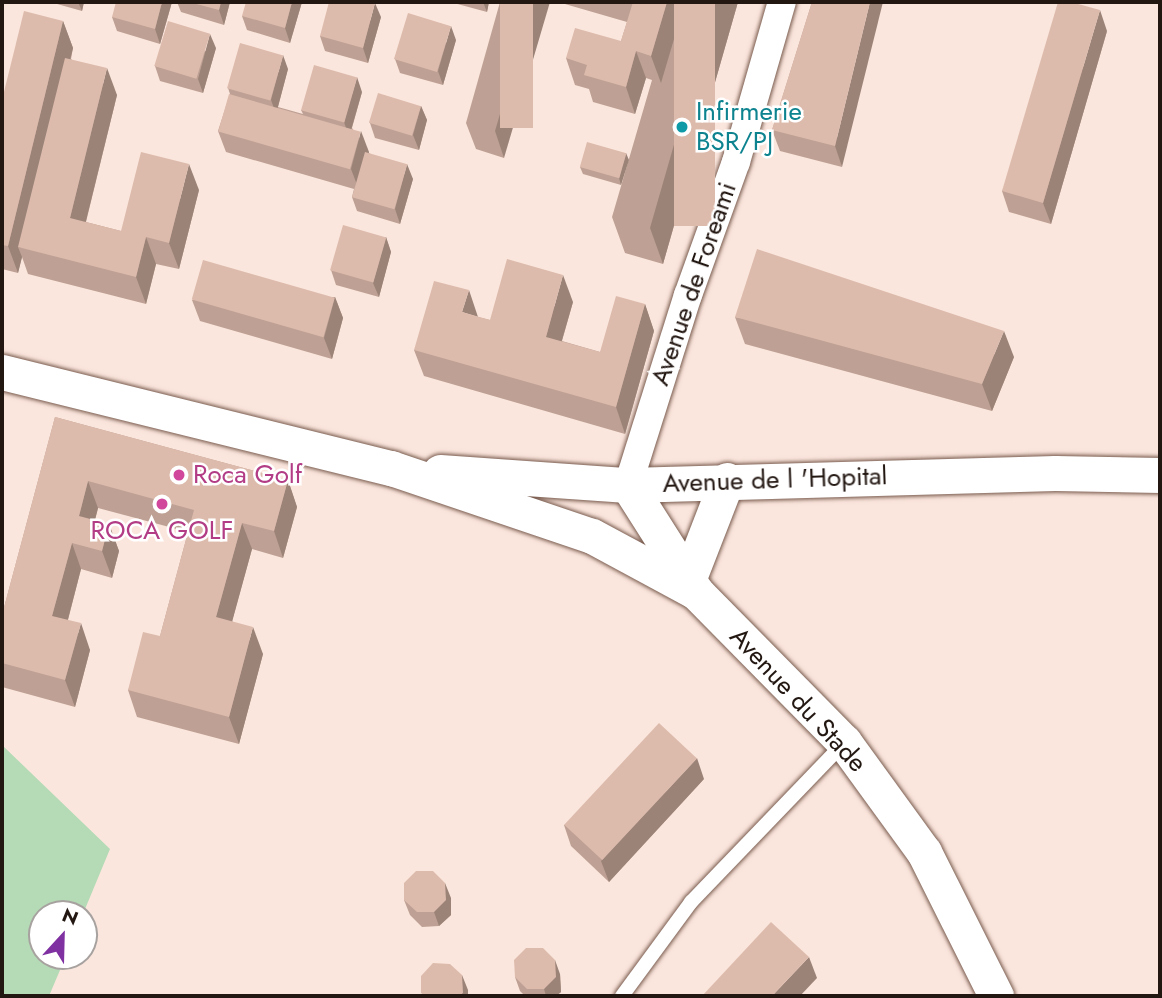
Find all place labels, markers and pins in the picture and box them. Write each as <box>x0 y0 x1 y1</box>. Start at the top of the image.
place label: Infirmerie BSR/PJ <box>696 96 802 158</box>
marker: Infirmerie BSR/PJ <box>674 119 690 135</box>
place label: Roca Golf <box>193 459 302 491</box>
marker: Roca Golf <box>171 467 187 483</box>
marker: ROCA GOLF <box>154 496 170 512</box>
place label: ROCA GOLF <box>91 515 233 547</box>

